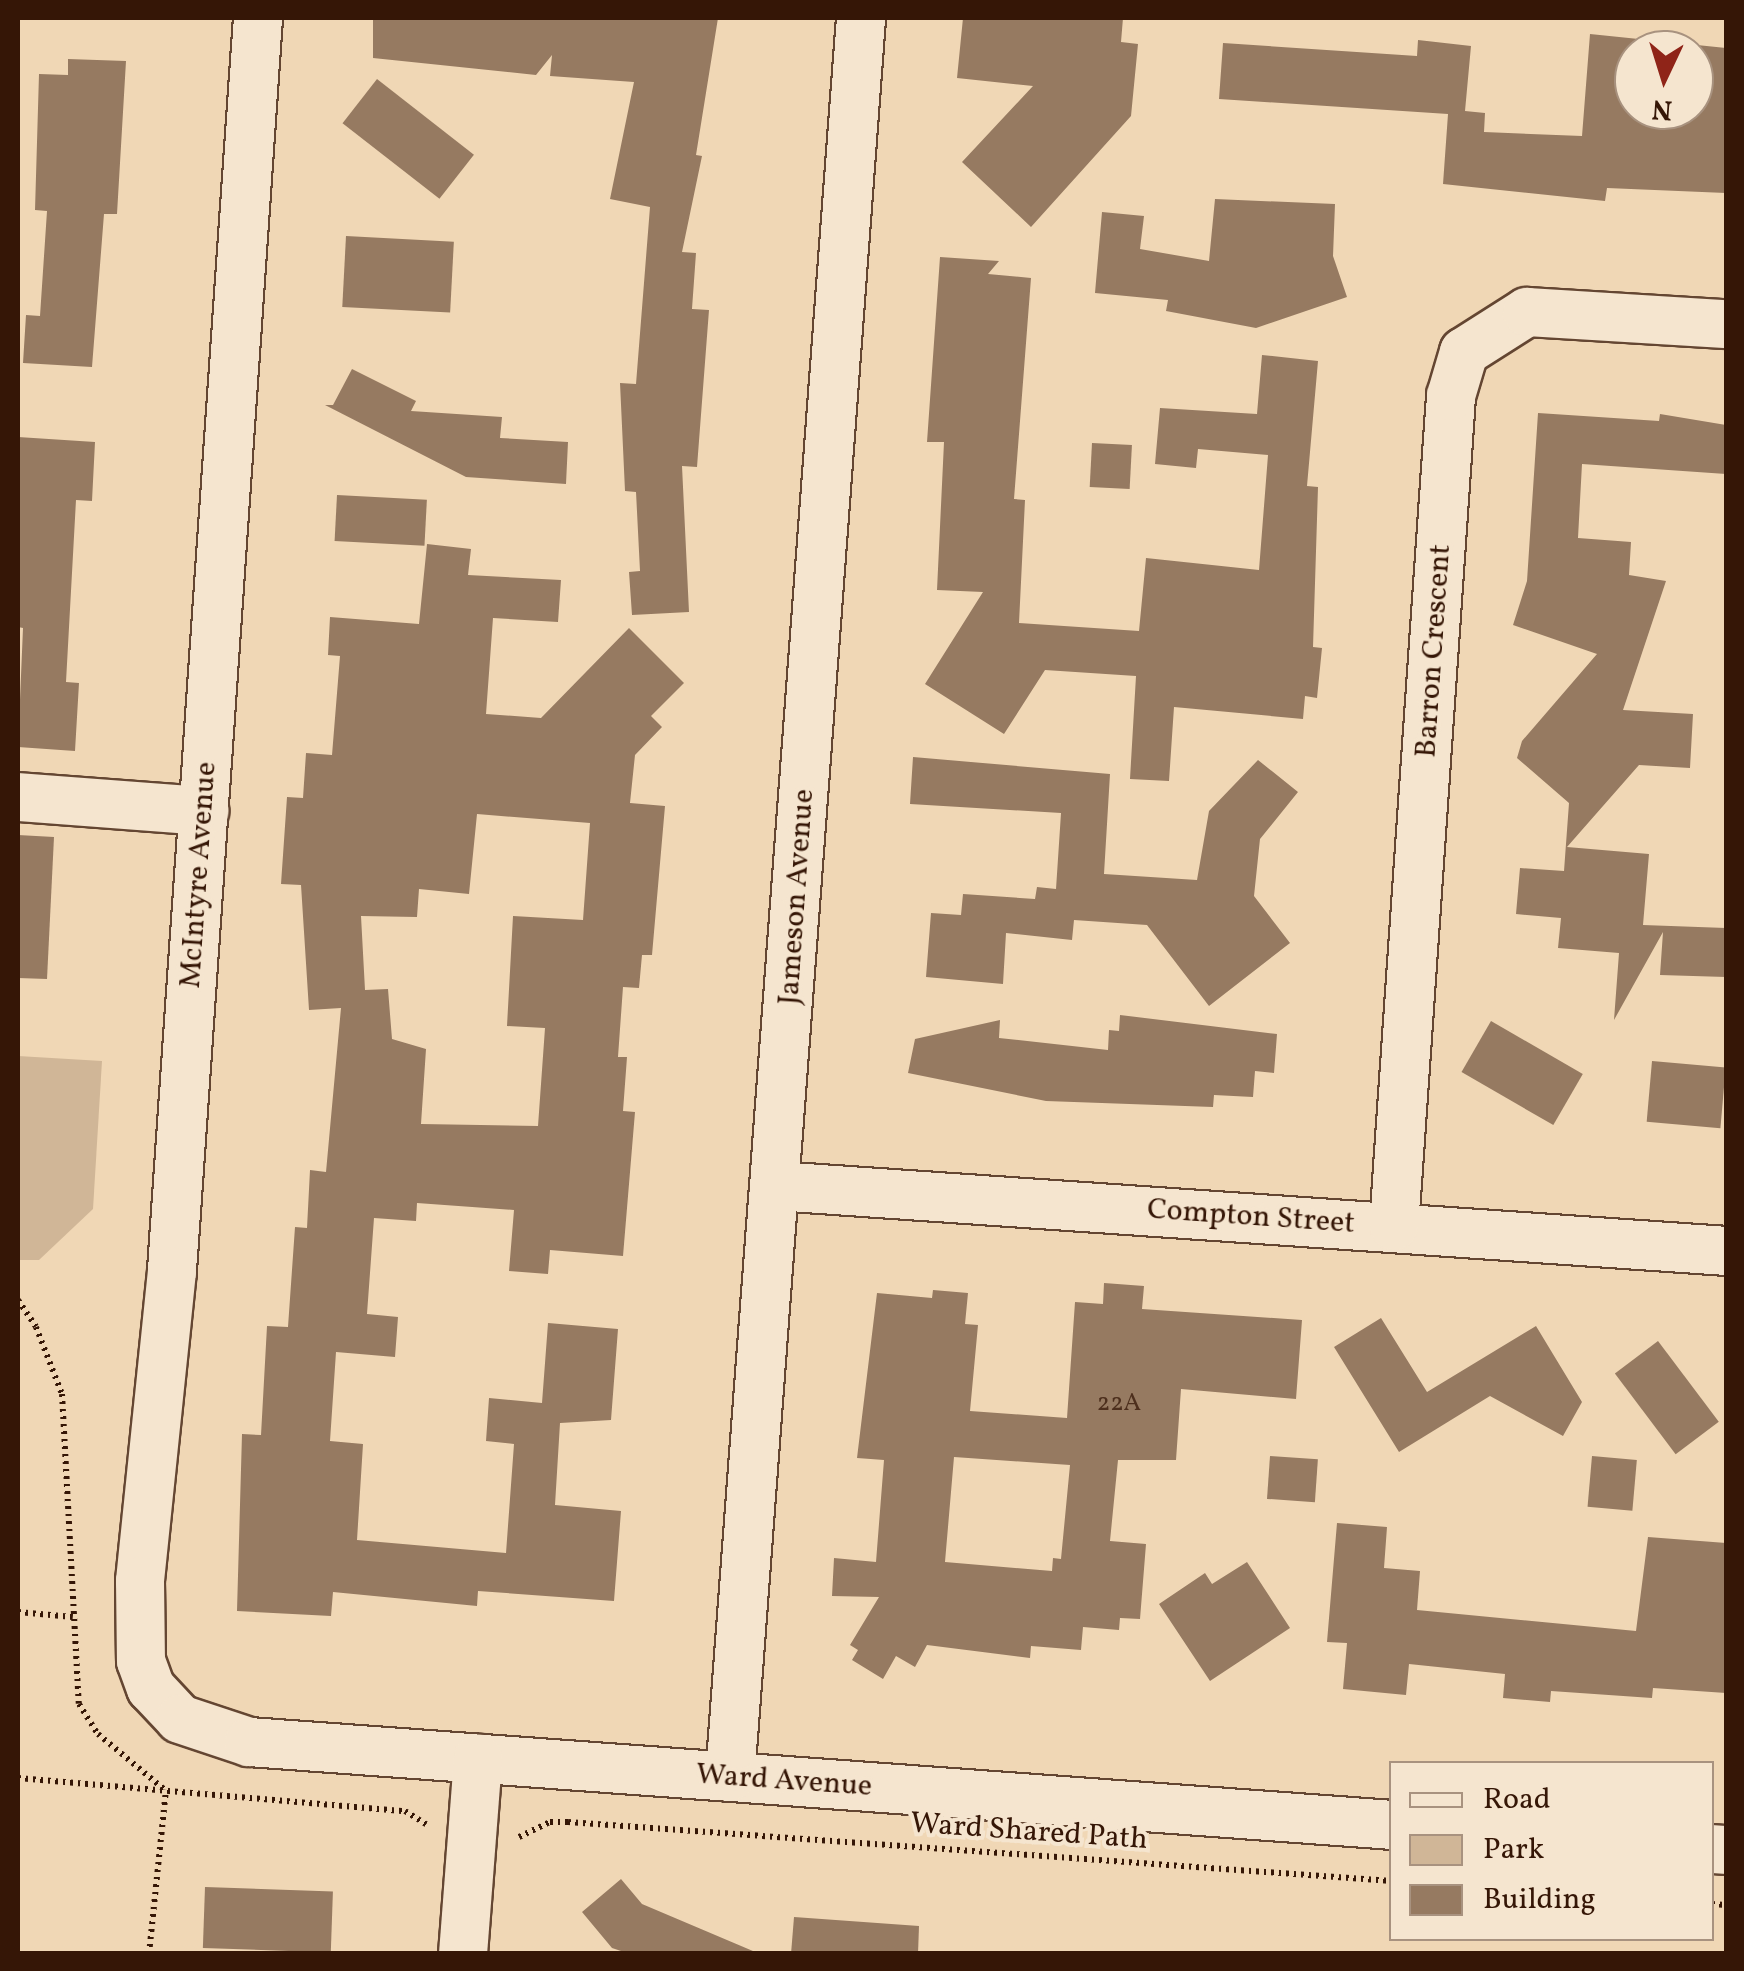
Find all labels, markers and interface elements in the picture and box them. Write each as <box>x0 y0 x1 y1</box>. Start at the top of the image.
north arrow <box>1614 30 1714 130</box>
text: N <box>1651 88 1674 129</box>
street label: Barron Crescent <box>1409 543 1459 759</box>
street label: McIntyre Avenue <box>173 761 225 989</box>
street label: Jameson Avenue <box>771 788 823 1006</box>
street label: Compton Street <box>1146 1192 1356 1242</box>
house number: 22A <box>1097 1389 1141 1419</box>
street label: Ward Avenue <box>695 1757 873 1805</box>
legend <box>1389 1761 1714 1941</box>
text: Road <box>1483 1779 1551 1821</box>
street label: Ward Shared Path <box>909 1806 1149 1858</box>
text: Park <box>1483 1829 1544 1871</box>
text: Building <box>1483 1879 1596 1921</box>

